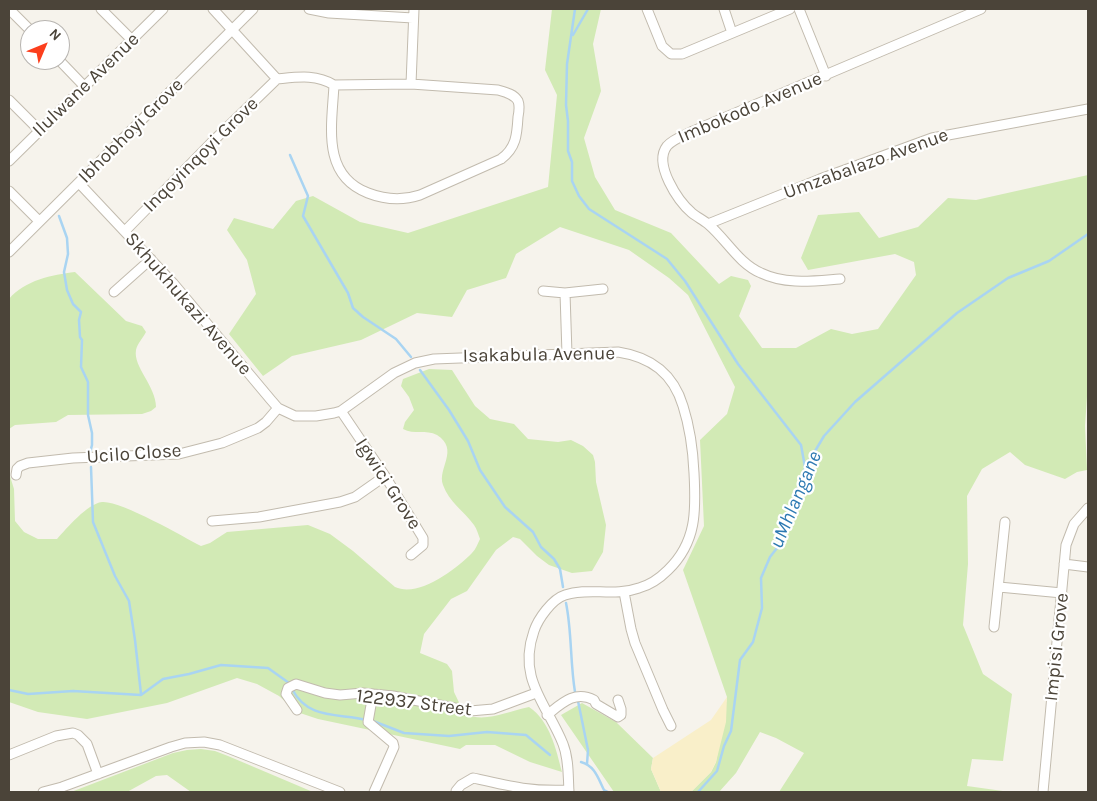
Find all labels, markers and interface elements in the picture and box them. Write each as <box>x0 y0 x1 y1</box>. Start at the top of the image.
north arrow <box>20 20 70 70</box>
text: N <box>46 25 65 44</box>
street label: Ilulwane Avenue <box>28 28 144 142</box>
street label: Imbokodo Avenue <box>674 67 826 149</box>
street label: Ibhobhoyi Grove <box>74 74 188 188</box>
street label: Inqoyinqoyi Grove <box>139 93 263 217</box>
street label: Umzabalazo Avenue <box>781 124 951 204</box>
street label: Skhukhukazi Avenue <box>120 228 256 380</box>
street label: Isakabula Avenue <box>463 342 615 368</box>
street label: Igwici Grove <box>350 434 426 534</box>
street label: Ucilo Close <box>86 439 182 469</box>
water label: uMhlangane <box>765 448 827 552</box>
street label: Impisi Grove <box>1040 592 1074 702</box>
street label: 122937 Street <box>355 685 473 721</box>

